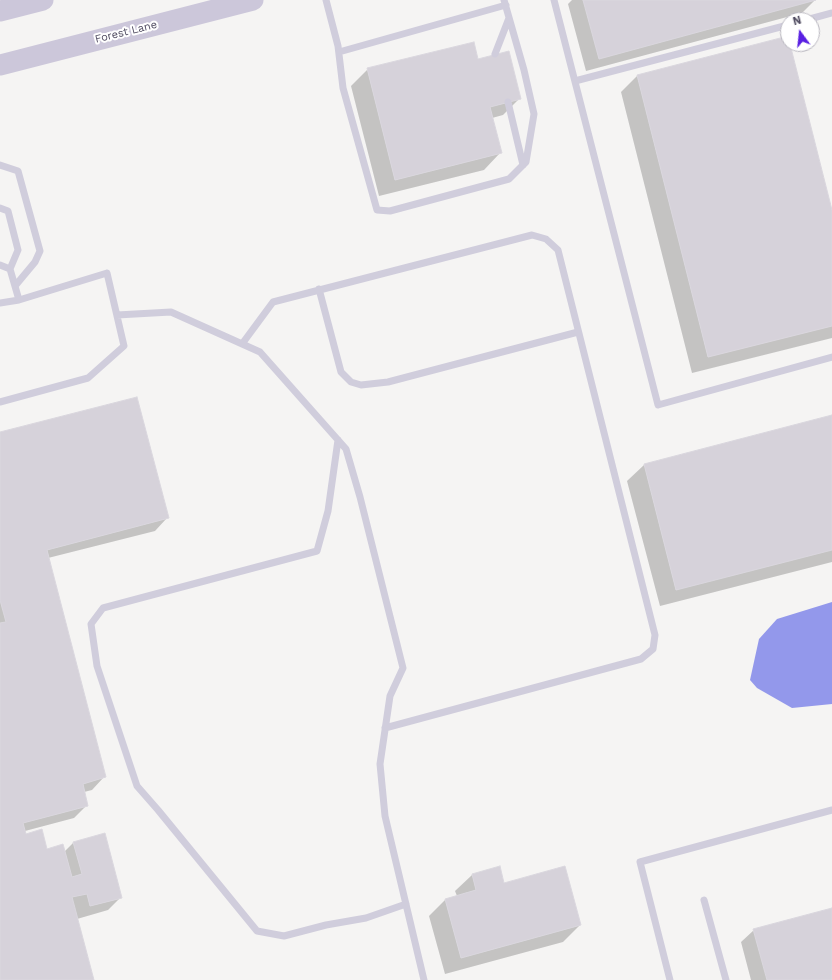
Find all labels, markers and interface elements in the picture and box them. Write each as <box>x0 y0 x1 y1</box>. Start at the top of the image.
north arrow <box>780 12 820 52</box>
text: N <box>791 14 803 28</box>
street label: Forest Lane <box>94 18 158 46</box>

